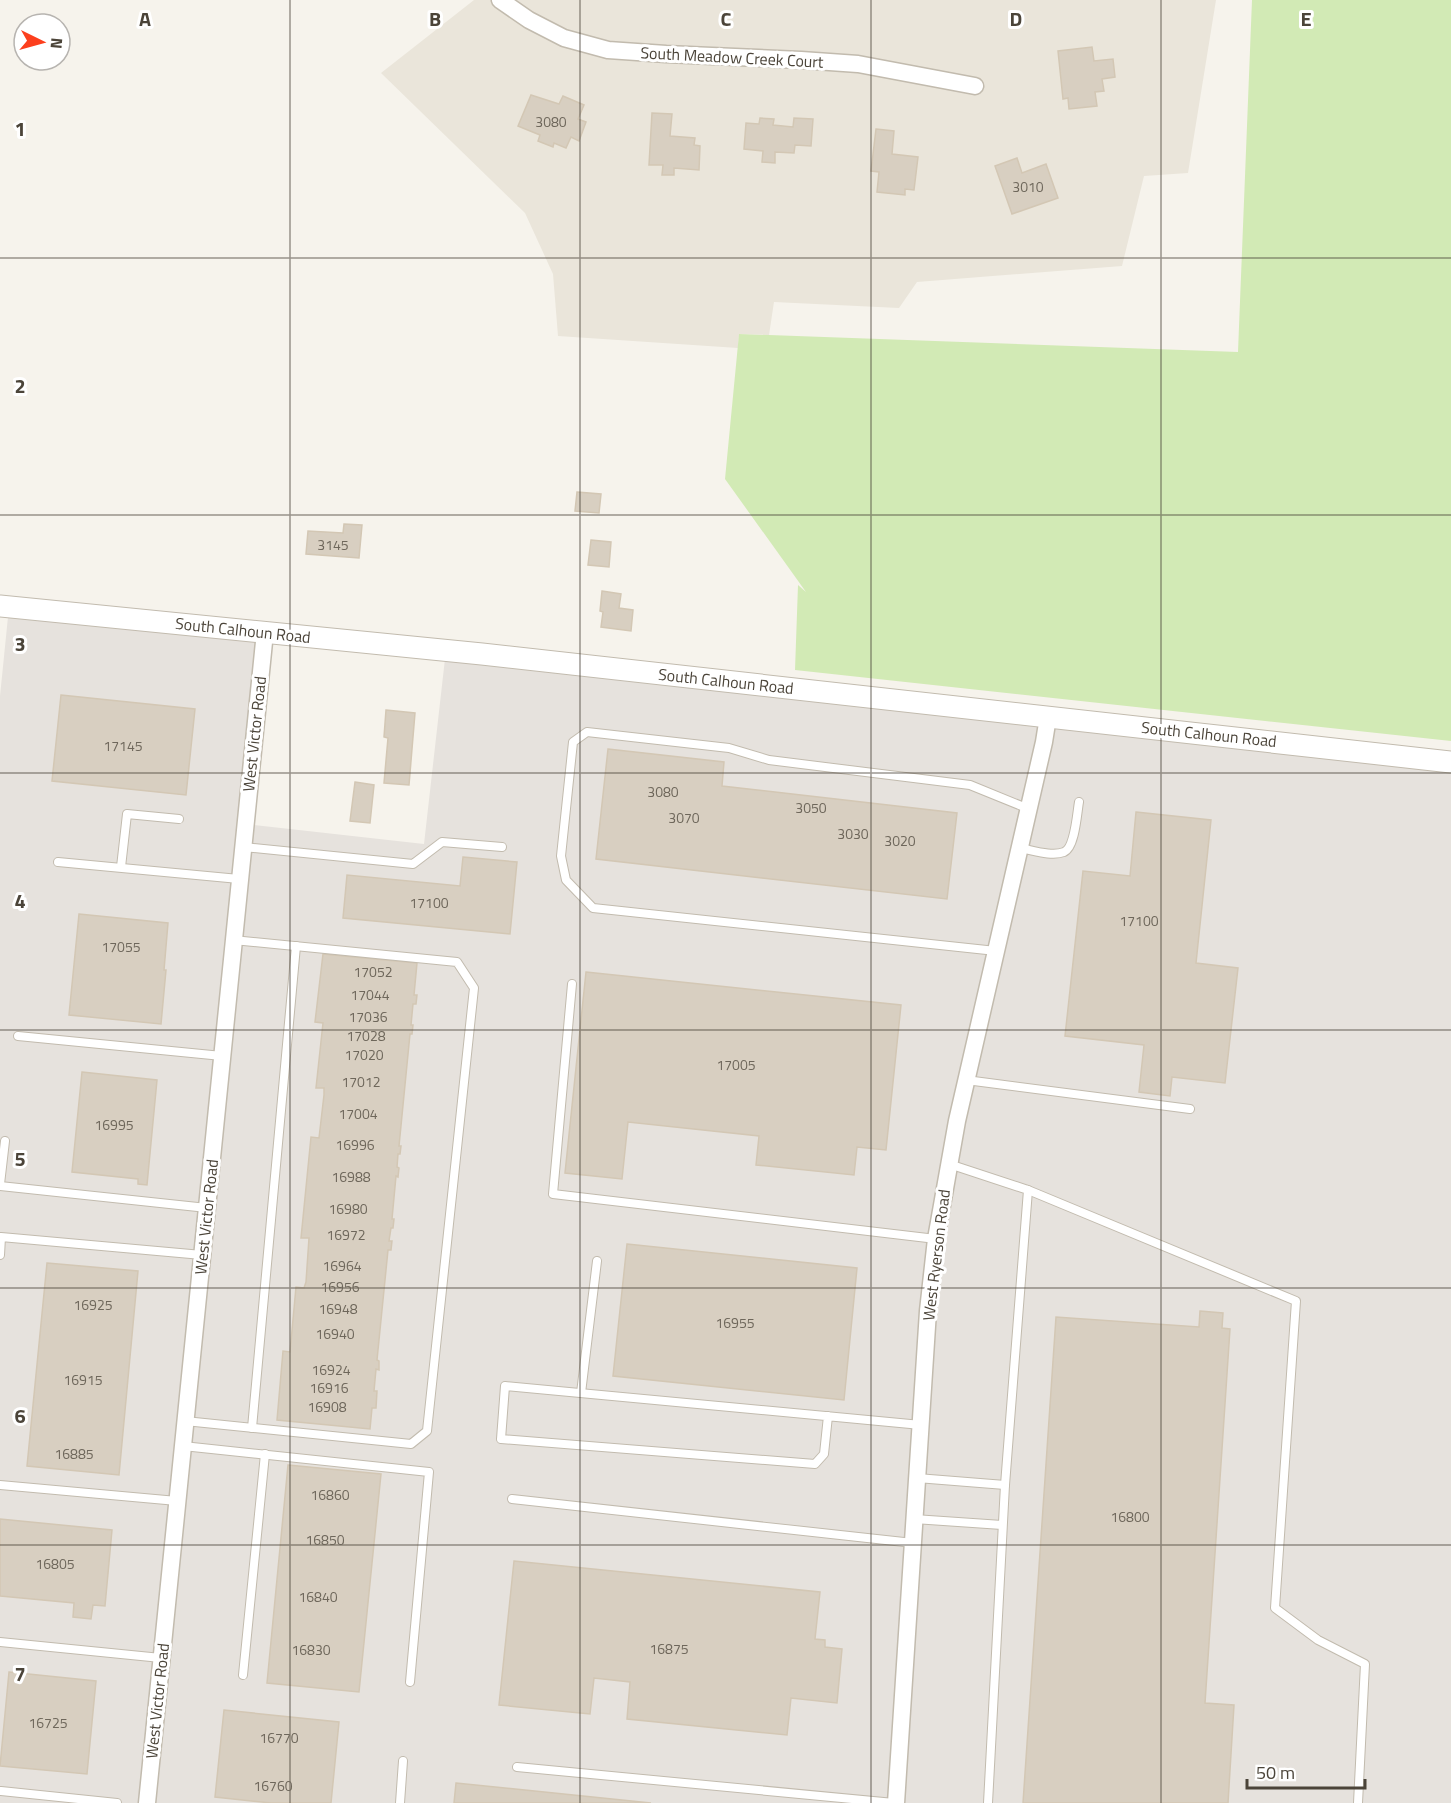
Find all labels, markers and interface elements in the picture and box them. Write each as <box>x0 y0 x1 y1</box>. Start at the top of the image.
text: A <box>139 3 151 34</box>
text: B <box>429 3 441 34</box>
text: C <box>721 3 732 34</box>
text: D <box>1010 3 1022 34</box>
text: E <box>1300 3 1312 34</box>
north arrow <box>12 12 72 72</box>
text: N <box>45 37 69 50</box>
street label: South Meadow Creek Court <box>640 40 825 74</box>
house number: 3080 <box>535 111 567 132</box>
text: 1 <box>14 113 26 144</box>
house number: 3010 <box>1012 176 1044 197</box>
text: 2 <box>14 370 26 401</box>
house number: 3145 <box>317 534 349 555</box>
street label: South Calhoun Road <box>174 611 312 649</box>
text: 3 <box>14 628 26 659</box>
street label: South Calhoun Road <box>657 662 795 700</box>
street label: West Victor Road <box>236 675 272 793</box>
street label: South Calhoun Road <box>1140 715 1278 753</box>
house number: 17145 <box>103 735 143 756</box>
house number: 3080 <box>647 781 679 802</box>
house number: 3050 <box>795 797 827 818</box>
house number: 3070 <box>668 807 700 828</box>
house number: 3030 <box>837 823 869 844</box>
house number: 3020 <box>884 830 916 851</box>
text: 4 <box>14 885 26 916</box>
house number: 17100 <box>409 892 449 913</box>
house number: 17100 <box>1119 910 1159 931</box>
house number: 17055 <box>101 936 141 957</box>
house number: 17052 <box>353 961 393 982</box>
house number: 17044 <box>350 984 390 1005</box>
house number: 17036 <box>348 1006 388 1027</box>
house number: 17028 <box>346 1025 386 1046</box>
house number: 17020 <box>344 1044 384 1065</box>
house number: 17005 <box>716 1054 756 1075</box>
house number: 17012 <box>341 1071 381 1092</box>
house number: 17004 <box>338 1103 378 1124</box>
house number: 16995 <box>94 1114 134 1135</box>
house number: 16996 <box>335 1134 375 1155</box>
text: 5 <box>14 1143 26 1174</box>
street label: West Victor Road <box>188 1158 224 1276</box>
house number: 16988 <box>331 1166 371 1187</box>
street label: West Ryerson Road <box>916 1188 956 1322</box>
house number: 16980 <box>328 1198 368 1219</box>
house number: 16972 <box>326 1224 366 1245</box>
house number: 16964 <box>322 1255 362 1276</box>
house number: 16956 <box>320 1276 360 1297</box>
house number: 16925 <box>73 1294 113 1315</box>
house number: 16948 <box>318 1298 358 1319</box>
house number: 16955 <box>715 1312 755 1333</box>
house number: 16940 <box>315 1323 355 1344</box>
house number: 16924 <box>311 1359 351 1380</box>
house number: 16915 <box>63 1369 103 1390</box>
house number: 16916 <box>309 1377 349 1398</box>
house number: 16908 <box>307 1396 347 1417</box>
text: 6 <box>14 1400 26 1431</box>
house number: 16885 <box>54 1443 94 1464</box>
house number: 16860 <box>310 1484 350 1505</box>
house number: 16800 <box>1110 1506 1150 1527</box>
house number: 16850 <box>305 1529 345 1550</box>
house number: 16805 <box>35 1553 75 1574</box>
house number: 16840 <box>298 1586 338 1607</box>
house number: 16875 <box>649 1638 689 1659</box>
house number: 16830 <box>291 1639 331 1660</box>
street label: West Victor Road <box>139 1642 175 1760</box>
text: 7 <box>14 1658 26 1689</box>
house number: 16725 <box>28 1712 68 1733</box>
house number: 16770 <box>259 1727 299 1748</box>
scale bar <box>1247 1752 1366 1790</box>
text: 50 m <box>1256 1759 1295 1786</box>
house number: 16760 <box>253 1775 293 1796</box>

